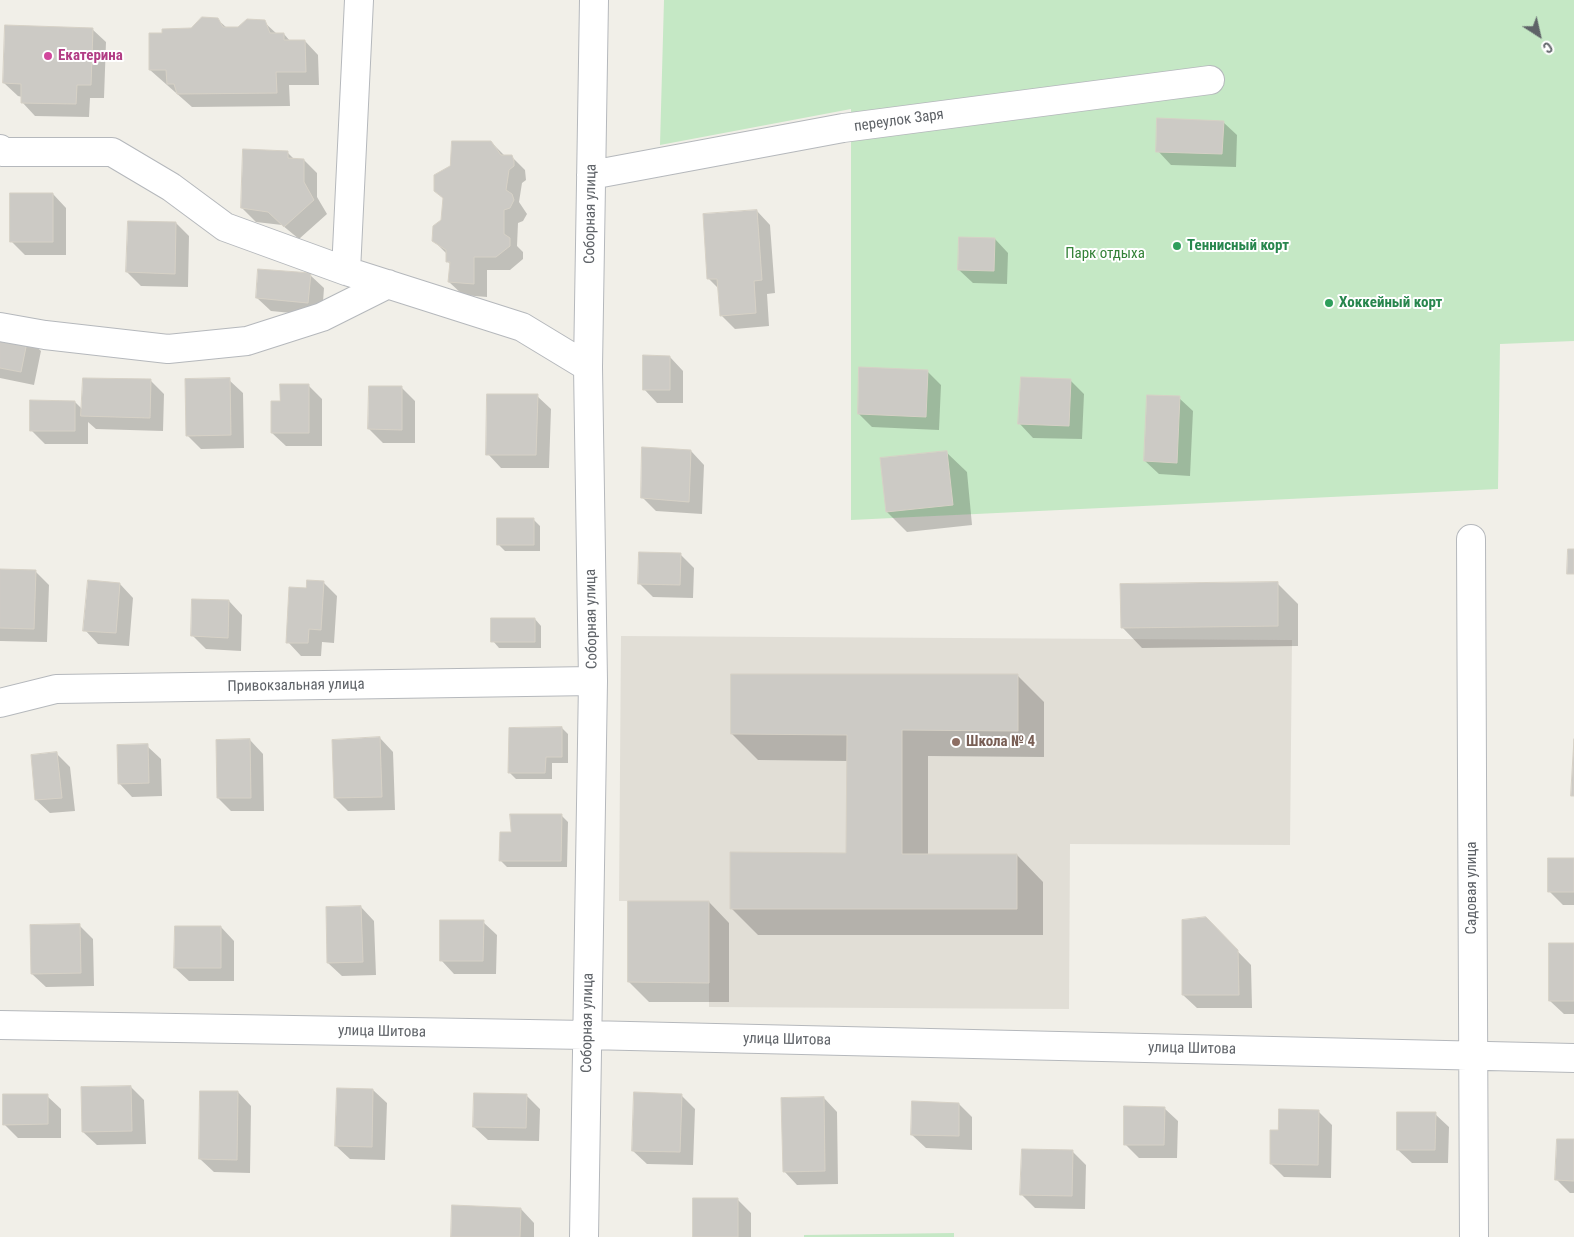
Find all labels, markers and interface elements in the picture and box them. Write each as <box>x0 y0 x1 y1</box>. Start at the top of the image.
north arrow <box>1514 10 1564 60</box>
text: С <box>1540 38 1555 56</box>
place label: Екатерина <box>58 47 123 65</box>
marker: Екатерина <box>42 50 54 62</box>
street label: переулок Заря <box>853 106 945 136</box>
street label: Соборная улица <box>581 164 601 264</box>
place label: Теннисный корт <box>1187 237 1289 255</box>
marker: Теннисный корт <box>1171 240 1183 252</box>
park label: Парк отдыха <box>1065 245 1145 263</box>
place label: Хоккейный корт <box>1339 294 1442 312</box>
marker: Хоккейный корт <box>1323 297 1335 309</box>
street label: Соборная улица <box>582 569 602 669</box>
street label: Привокзальная улица <box>227 676 365 696</box>
place label: Школа № 4 <box>966 733 1035 751</box>
marker: Школа № 4 <box>950 736 962 748</box>
street label: Садовая улица <box>1463 842 1481 934</box>
street label: Соборная улица <box>578 973 598 1073</box>
street label: улица Шитова <box>338 1022 426 1042</box>
street label: улица Шитова <box>743 1030 831 1050</box>
street label: улица Шитова <box>1148 1039 1236 1059</box>

